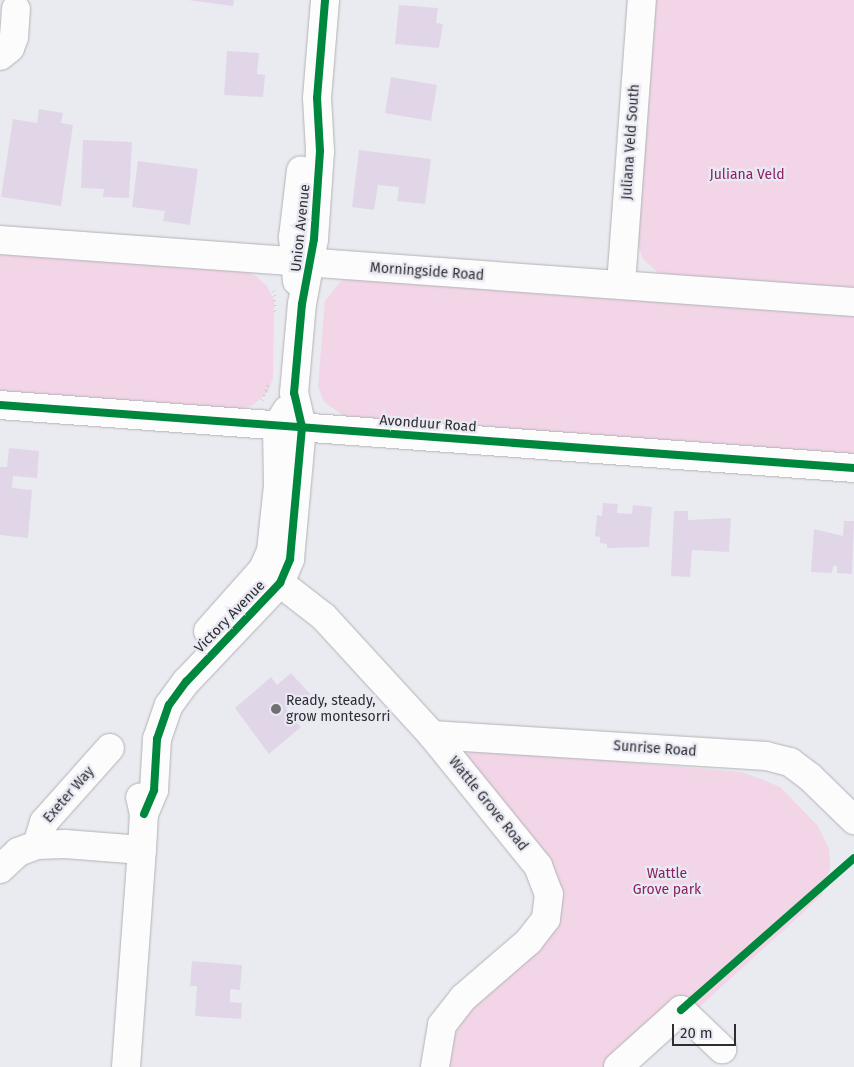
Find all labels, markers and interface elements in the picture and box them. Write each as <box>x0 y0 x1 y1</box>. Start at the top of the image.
street label: Juliana Veld South <box>619 84 643 200</box>
park label: Juliana Veld <box>709 167 785 183</box>
street label: Union Avenue <box>288 183 314 273</box>
street label: Morningside Road <box>369 260 485 284</box>
street label: Avonduur Road <box>379 412 477 436</box>
street label: Victory Avenue <box>191 577 269 657</box>
place label: Ready, steady, grow montesorri <box>286 693 391 726</box>
marker: Ready, steady, grow montesorri <box>270 703 282 715</box>
street label: Sunrise Road <box>613 738 697 760</box>
street label: Wattle Grove Road <box>445 753 531 855</box>
street label: Exeter Way <box>40 764 98 826</box>
park label: Wattle Grove park <box>633 866 701 899</box>
scale bar <box>674 1014 738 1046</box>
text: 20 m <box>680 1024 713 1042</box>

